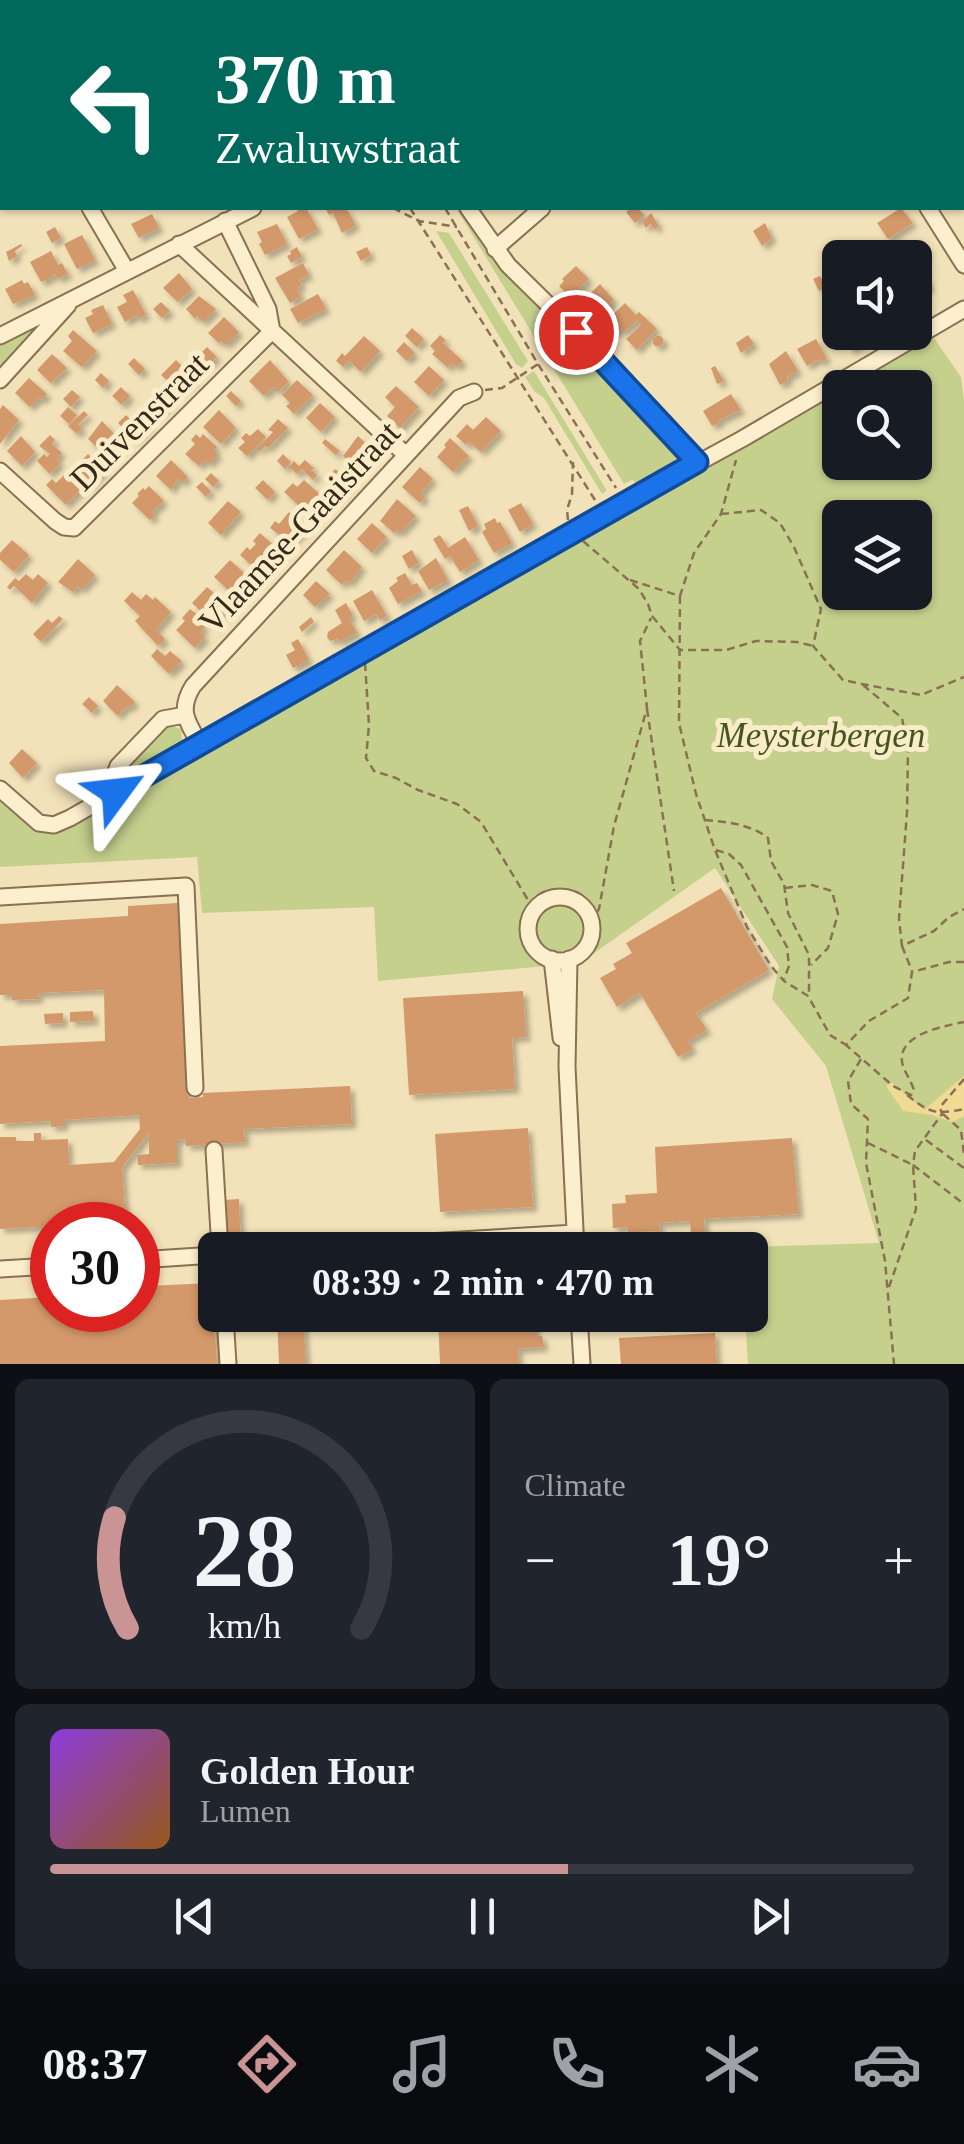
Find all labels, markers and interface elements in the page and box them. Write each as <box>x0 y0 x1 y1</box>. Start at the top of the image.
icon: left <box>50 40 180 170</box>
text: 370 m <box>215 41 396 118</box>
text: Zwaluwstraat <box>215 123 460 173</box>
map controls <box>822 240 932 610</box>
button: sound <box>822 240 932 350</box>
pin <box>534 290 619 375</box>
icon: arrive <box>549 305 604 360</box>
street label: Duivenstraat <box>62 344 217 498</box>
button: search <box>822 370 932 480</box>
street label: Vlaamse-Gaaistraat <box>191 413 408 642</box>
button: layers <box>822 500 932 610</box>
park label: Meysterbergen <box>716 716 925 755</box>
position arrow <box>64 740 168 844</box>
speed limit sign: 30 <box>30 1202 160 1332</box>
text: 08:39 · 2 min · 470 m <box>312 1261 654 1303</box>
text: Climate <box>525 1467 626 1503</box>
text: 28 <box>193 1493 297 1608</box>
text: 19° <box>667 1518 772 1601</box>
text: − <box>525 1530 556 1591</box>
text: + <box>883 1530 914 1591</box>
text: km/h <box>208 1606 282 1646</box>
text: Golden Hour <box>200 1750 414 1792</box>
text: Lumen <box>200 1793 291 1829</box>
icon: previous <box>167 1889 222 1944</box>
icon: pause <box>455 1889 510 1944</box>
icon: next <box>743 1889 798 1944</box>
icon: directions <box>232 2029 302 2099</box>
icon: music <box>387 2029 457 2099</box>
icon: phone <box>542 2029 612 2099</box>
icon: climate <box>697 2029 767 2099</box>
icon: car <box>852 2029 922 2099</box>
text: 08:37 <box>42 2039 147 2089</box>

